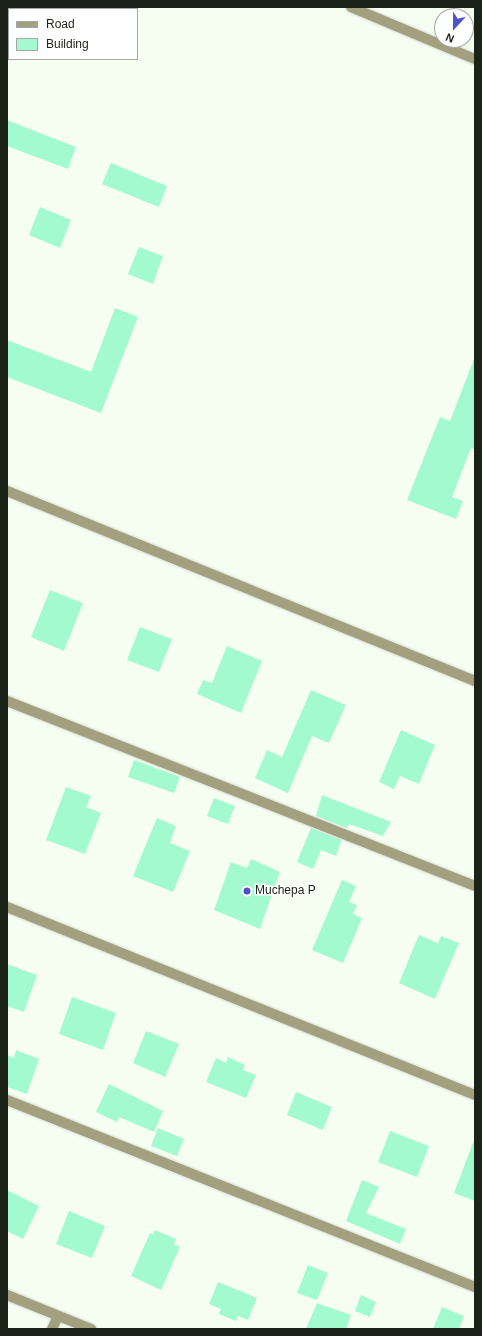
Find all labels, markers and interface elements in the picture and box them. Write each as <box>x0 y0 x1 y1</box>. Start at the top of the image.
legend <box>8 8 138 60</box>
north arrow <box>434 8 474 48</box>
text: Road <box>46 17 75 31</box>
text: N <box>444 31 456 45</box>
text: Building <box>46 37 89 51</box>
place label: Muchepa P <box>255 884 316 898</box>
marker: Muchepa P <box>242 886 252 896</box>

